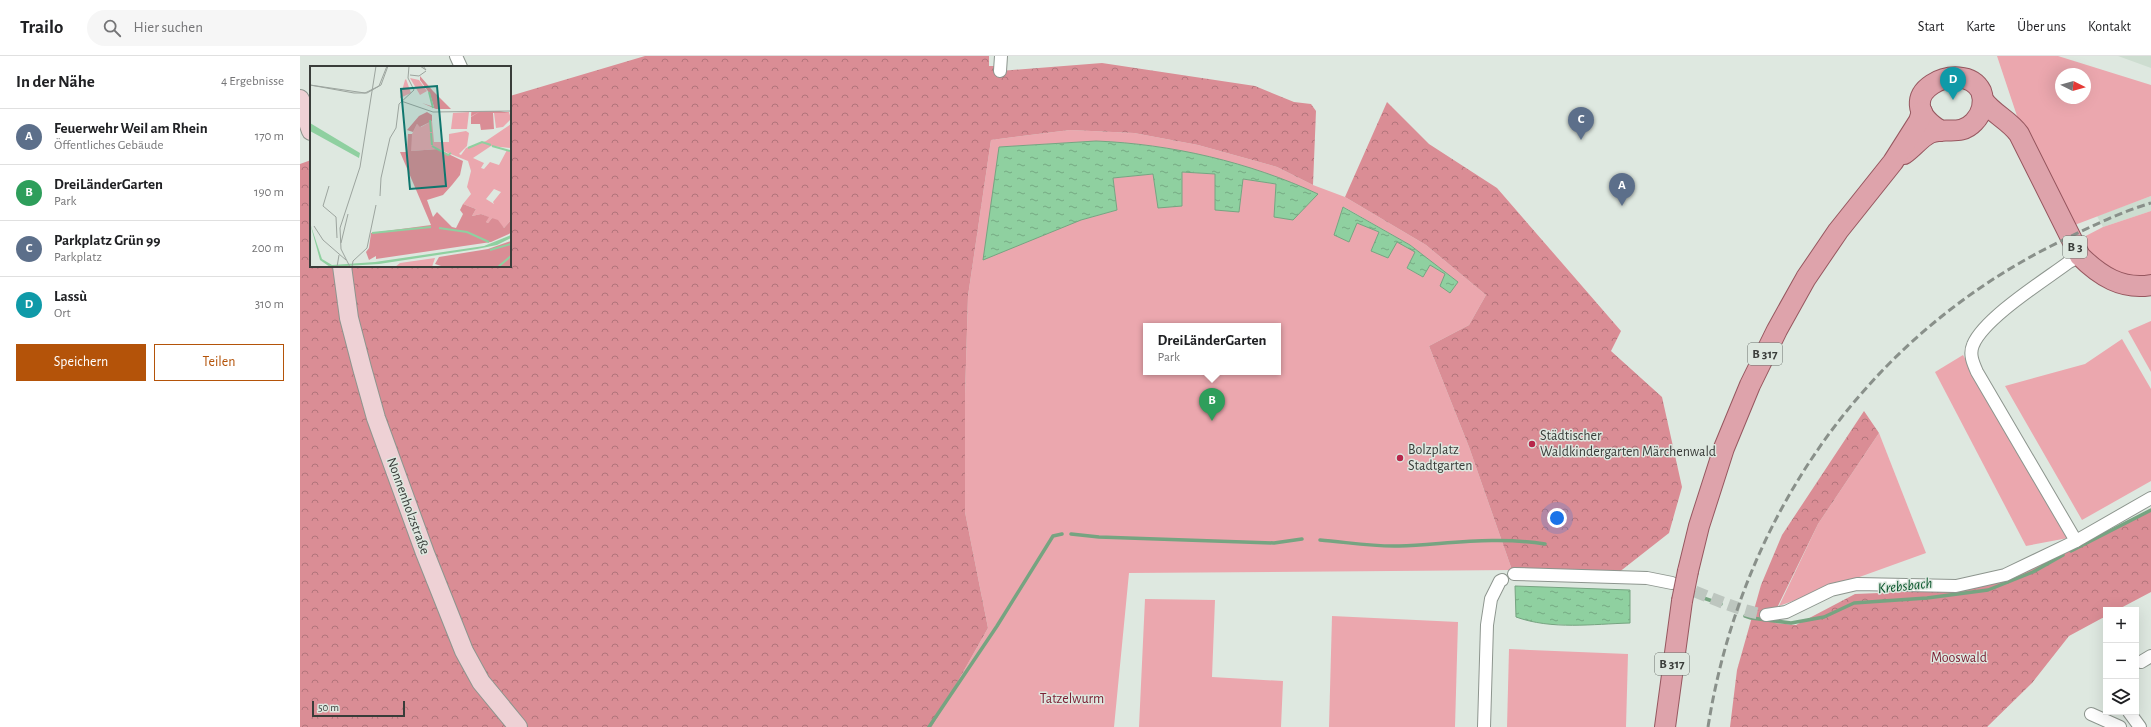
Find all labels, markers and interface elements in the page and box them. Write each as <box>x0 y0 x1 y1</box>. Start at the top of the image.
search box <box>87 10 367 46</box>
icon: search <box>101 17 123 39</box>
text: Trailo <box>20 18 63 37</box>
text: Hier suchen <box>133 20 203 35</box>
text: Start <box>1918 20 1944 34</box>
text: Karte <box>1966 20 1995 34</box>
text: Über uns <box>2017 20 2066 34</box>
text: Kontakt <box>2088 20 2131 34</box>
inset map <box>310 66 511 267</box>
pin: D <box>1940 67 1966 100</box>
north arrow <box>2055 68 2091 104</box>
text: In der Nähe <box>16 73 95 90</box>
text: 4 Ergebnisse <box>221 75 284 88</box>
pin: C <box>1568 107 1594 140</box>
text: Feuerwehr Weil am Rhein <box>54 121 208 136</box>
text: A <box>25 130 33 143</box>
text: 170 m <box>255 130 284 143</box>
text: Öffentliches Gebäude <box>54 139 163 152</box>
pin: A <box>1609 173 1635 206</box>
text: DreiLänderGarten <box>54 177 163 192</box>
text: B <box>25 186 33 199</box>
text: 190 m <box>254 186 284 199</box>
text: Park <box>54 195 76 208</box>
text: Parkplatz Grün 99 <box>54 233 161 248</box>
road number: B 3 <box>2063 236 2087 258</box>
text: C <box>26 242 32 255</box>
text: 200 m <box>252 242 284 255</box>
text: Parkplatz <box>54 251 102 264</box>
text: Lassù <box>54 289 87 304</box>
text: D <box>25 298 33 311</box>
text: 310 m <box>255 298 284 311</box>
text: Ort <box>54 307 71 320</box>
popup <box>1143 323 1281 375</box>
text: DreiLänderGarten <box>1158 333 1266 348</box>
road number: B 317 <box>1748 343 1782 365</box>
button: Speichern <box>16 344 146 381</box>
button: Teilen <box>154 344 284 381</box>
text: Park <box>1158 351 1180 364</box>
pin: B <box>1199 388 1225 421</box>
place label: Städtischer Waldkindergarten Märchenwald <box>1540 429 1716 459</box>
marker: Städtischer Waldkindergarten Märchenwald <box>1527 439 1537 449</box>
place label: Bolzplatz Stadtgarten <box>1408 443 1472 473</box>
marker: Bolzplatz Stadtgarten <box>1395 453 1405 463</box>
street label: Nonnenholzstraße <box>384 456 432 556</box>
your location <box>1547 508 1567 528</box>
water label: Krebsbach <box>1877 576 1933 596</box>
map controls <box>2103 607 2139 715</box>
button: + <box>2103 607 2139 643</box>
button: − <box>2103 643 2139 679</box>
park label: Mooswald <box>1931 651 1987 665</box>
road number: B 317 <box>1655 653 1689 675</box>
button: layers <box>2103 679 2139 715</box>
park label: Tatzelwurm <box>1040 692 1104 706</box>
scale bar <box>312 699 405 718</box>
text: 50 m <box>318 702 339 713</box>

